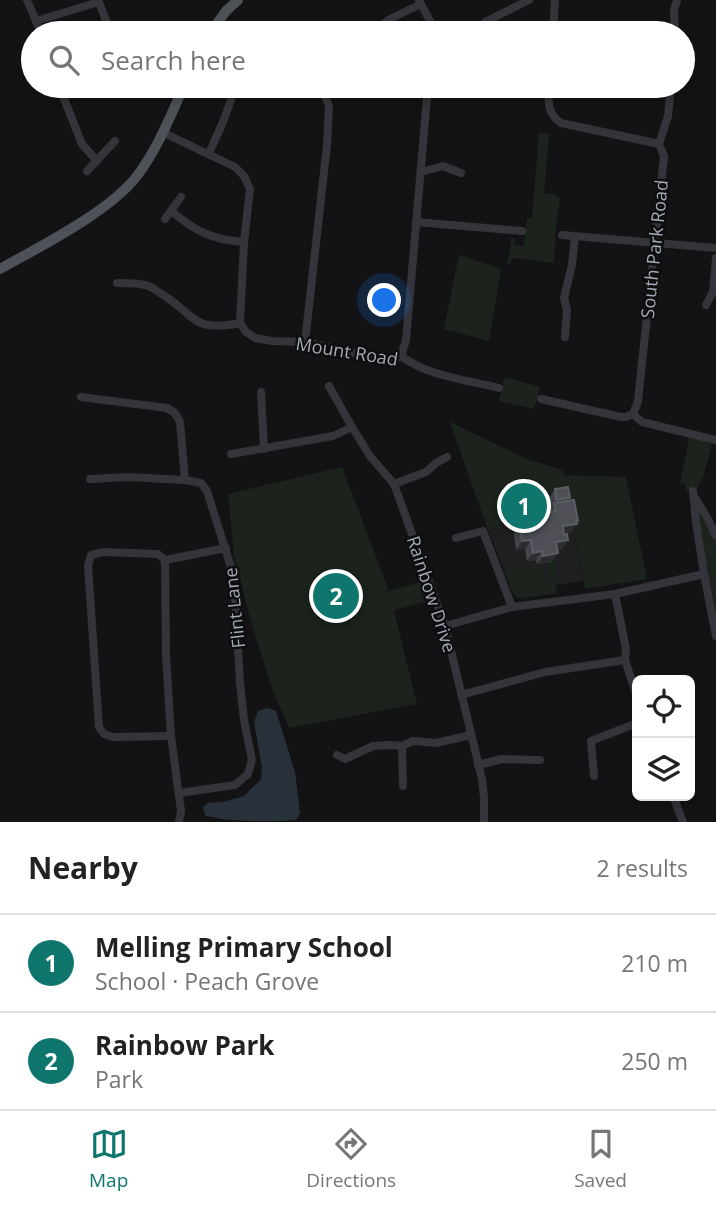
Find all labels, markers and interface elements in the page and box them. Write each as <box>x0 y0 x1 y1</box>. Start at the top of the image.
search box <box>21 21 695 98</box>
icon: search <box>45 41 83 79</box>
text: Search here <box>101 42 246 78</box>
street label: South Park Road <box>635 179 673 319</box>
your location <box>367 283 401 317</box>
street label: Mount Road <box>294 331 400 371</box>
pin: 1 <box>501 480 547 532</box>
street label: Rainbow Drive <box>402 533 462 655</box>
street label: Flint Lane <box>218 566 250 650</box>
pin: 2 <box>313 570 359 622</box>
map controls <box>632 675 695 801</box>
button: locate <box>632 675 695 738</box>
button: layers <box>632 738 695 801</box>
text: Nearby <box>28 847 138 888</box>
text: 2 results <box>597 852 688 884</box>
text: Melling Primary School <box>95 929 393 965</box>
text: 1 <box>44 947 58 979</box>
text: 210 m <box>621 947 688 979</box>
text: School · Peach Grove <box>95 965 319 997</box>
text: Rainbow Park <box>95 1027 274 1063</box>
text: 2 <box>44 1045 58 1077</box>
text: 250 m <box>621 1045 688 1077</box>
text: Park <box>95 1063 143 1095</box>
tab: Map <box>89 1125 128 1193</box>
tab: Directions <box>306 1125 396 1193</box>
tab: Saved <box>574 1125 627 1193</box>

